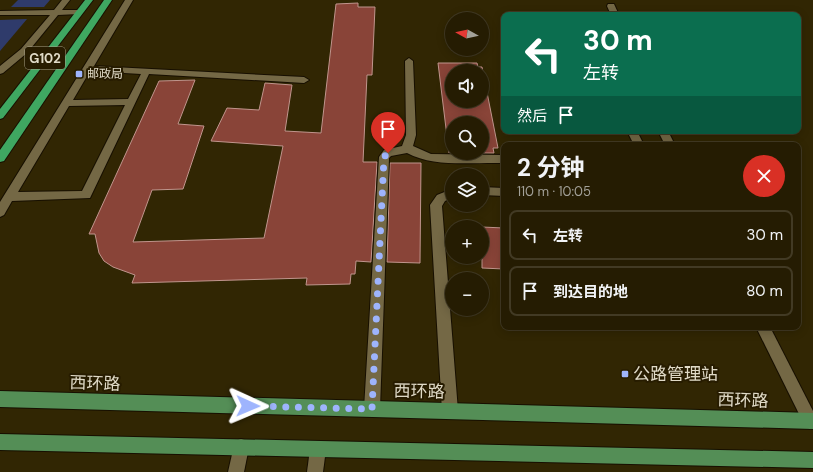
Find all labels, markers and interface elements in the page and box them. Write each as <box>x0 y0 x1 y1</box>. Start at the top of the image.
north arrow <box>445 12 489 56</box>
map controls <box>445 12 489 316</box>
text: 30 m <box>583 22 653 59</box>
icon: left <box>517 28 569 80</box>
road number: G102 <box>25 47 65 69</box>
text: 左转 <box>583 61 619 85</box>
button: sound <box>445 64 489 108</box>
place label: 邮政局 <box>87 66 123 82</box>
marker: 邮政局 <box>74 69 84 79</box>
icon: arrive <box>555 104 577 126</box>
text: 然后 <box>517 106 547 126</box>
pin <box>371 112 405 153</box>
button: search <box>445 116 489 160</box>
icon: arrive <box>377 118 399 140</box>
text: 2 分钟 <box>517 152 585 183</box>
button: close <box>743 155 785 197</box>
button: layers <box>445 168 489 212</box>
text: 110 m · 10:05 <box>517 183 591 200</box>
button: + <box>445 220 489 264</box>
icon: left <box>519 224 541 246</box>
text: 30 m <box>747 225 783 245</box>
text: 左转 <box>553 226 583 246</box>
button: − <box>445 272 489 316</box>
icon: arrive <box>519 280 541 302</box>
text: 80 m <box>746 281 783 301</box>
text: 到达目的地 <box>553 282 628 302</box>
place label: 公路管理站 <box>633 363 718 385</box>
marker: 公路管理站 <box>620 369 630 379</box>
street label: 西环路 <box>69 371 121 395</box>
street label: 西环路 <box>393 380 445 402</box>
position arrow <box>227 385 269 427</box>
street label: 西环路 <box>717 388 769 412</box>

